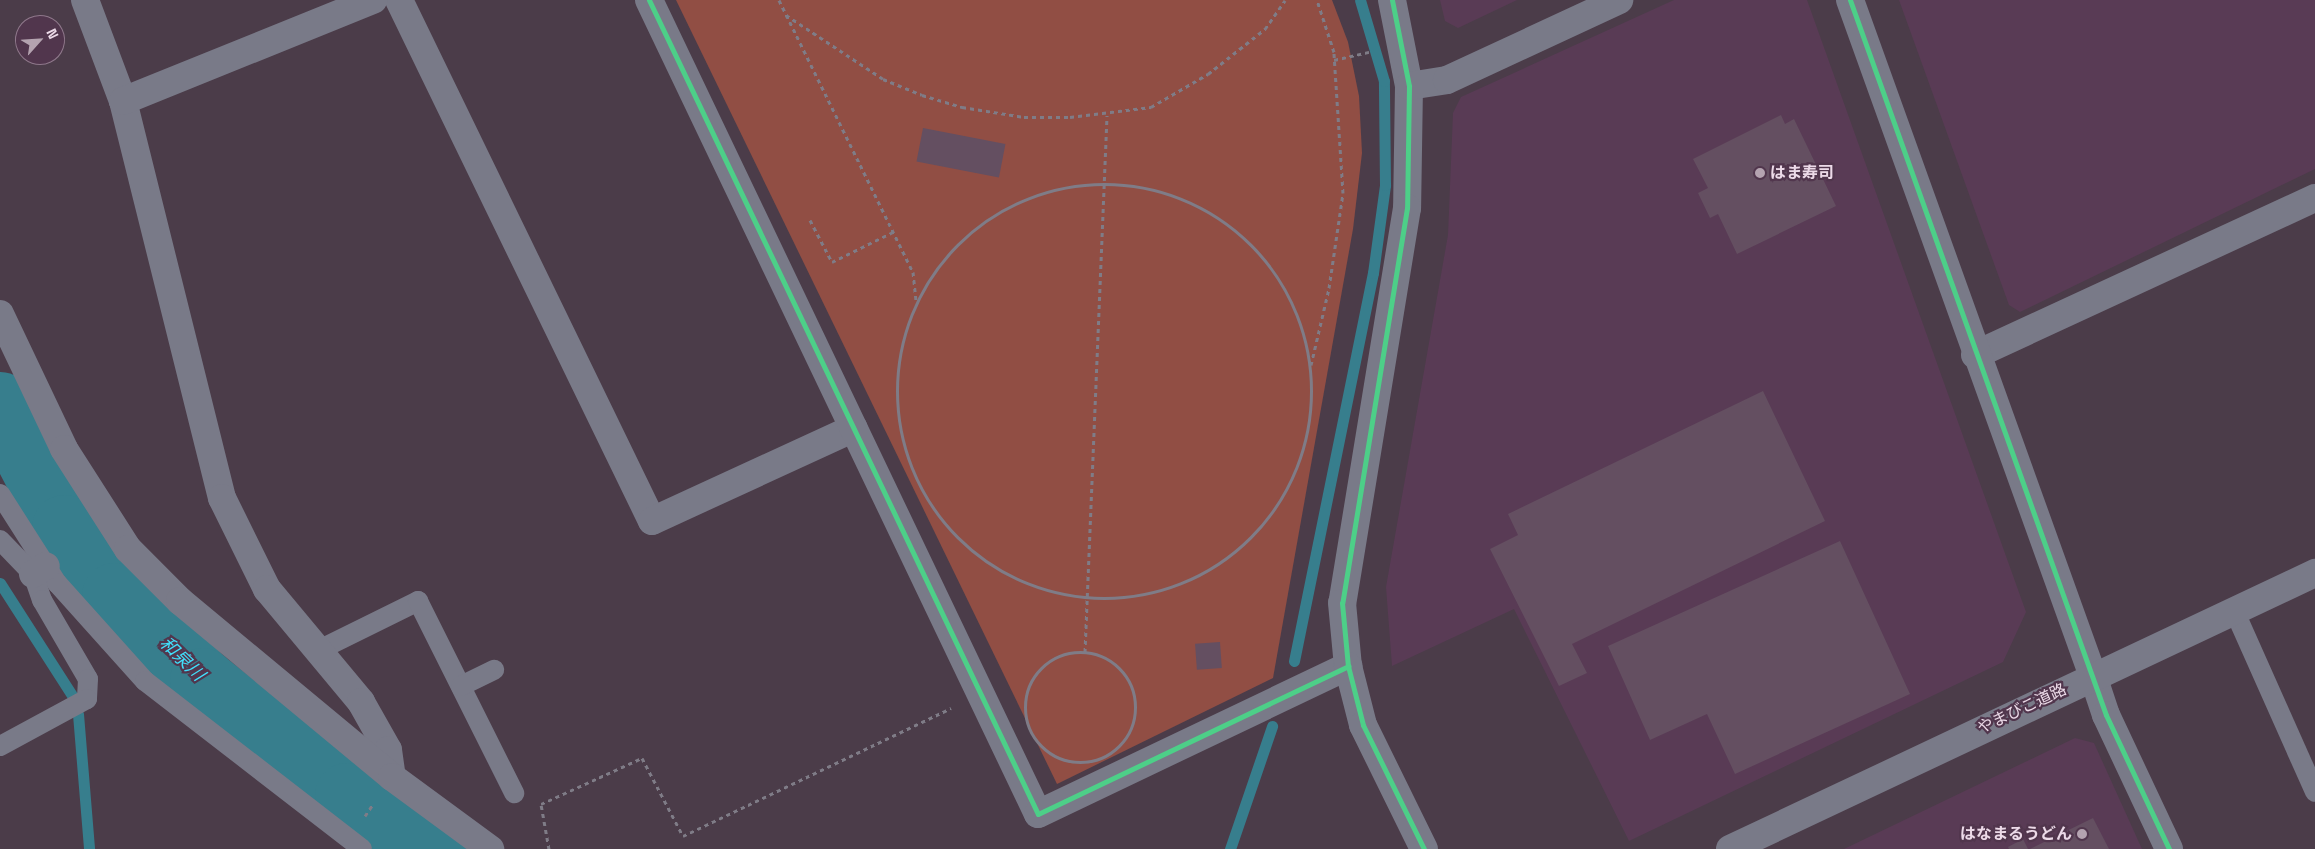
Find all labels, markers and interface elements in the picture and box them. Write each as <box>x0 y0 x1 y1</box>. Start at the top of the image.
north arrow <box>15 15 65 65</box>
text: N <box>42 26 63 42</box>
place label: はま寿司 <box>1770 163 1834 183</box>
marker: はま寿司 <box>1754 167 1766 179</box>
water label: 和泉川 <box>155 632 209 686</box>
street label: やまびこ道路 <box>1974 680 2070 738</box>
place label: はなまるうどん <box>1960 824 2072 844</box>
marker: はなまるうどん <box>2076 828 2088 840</box>

